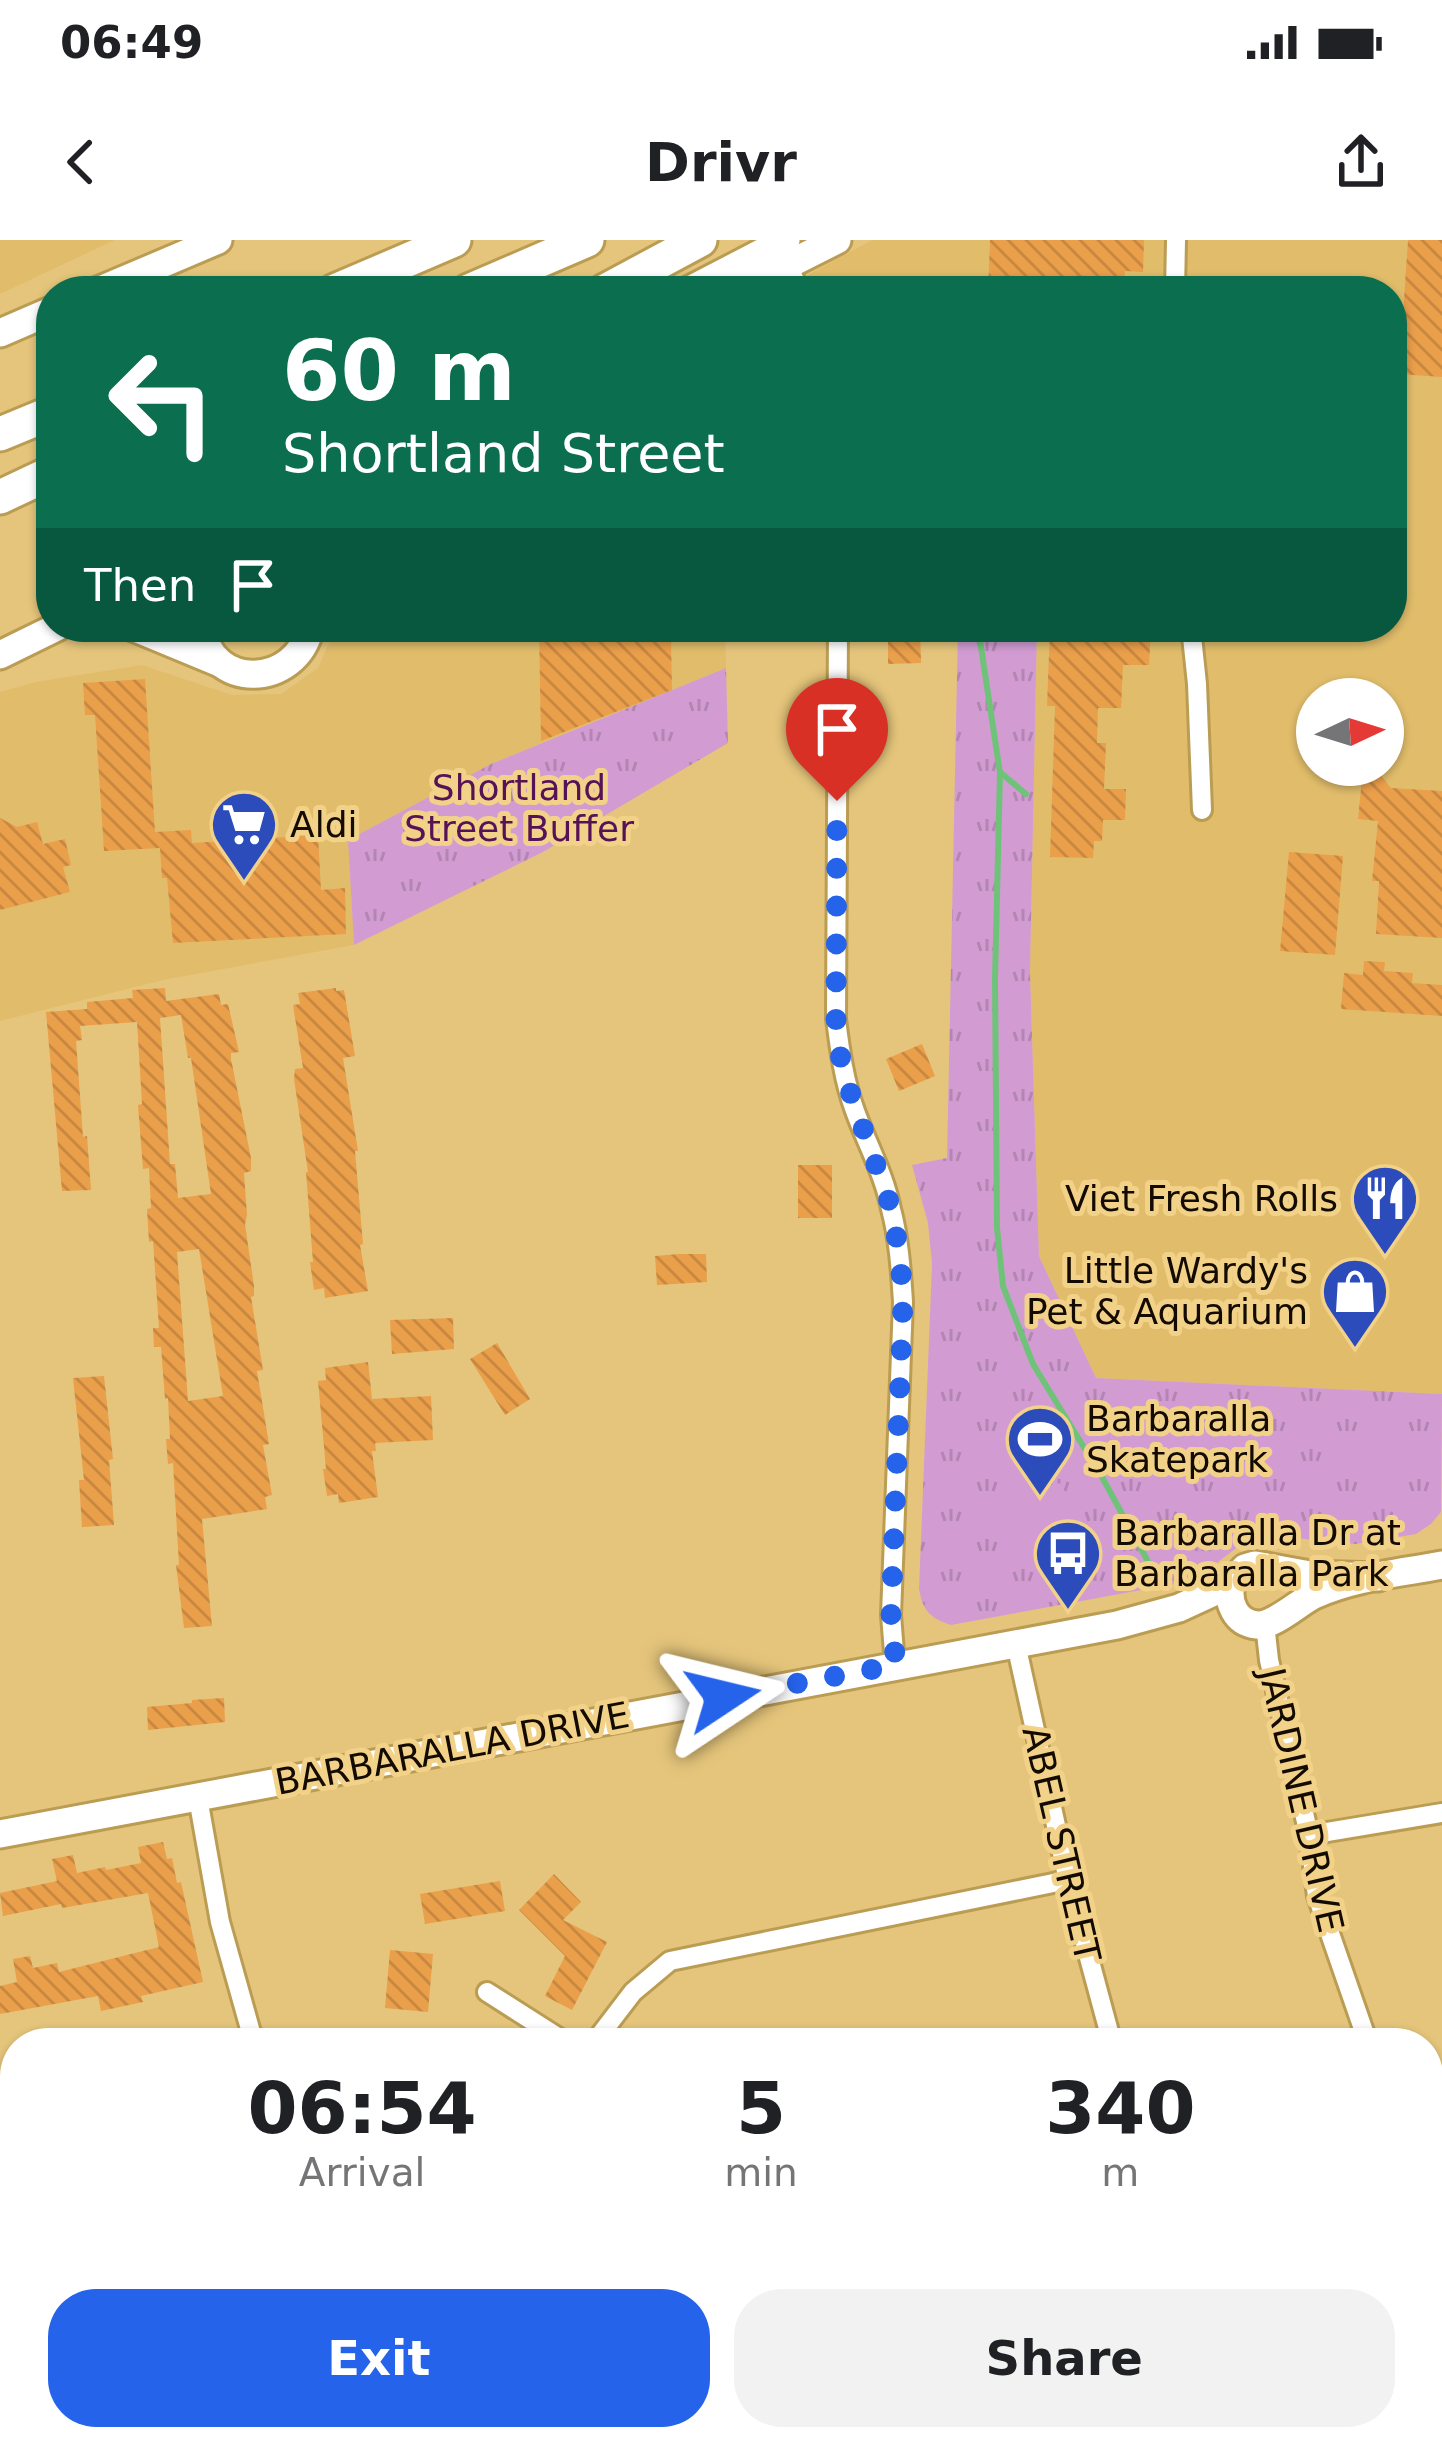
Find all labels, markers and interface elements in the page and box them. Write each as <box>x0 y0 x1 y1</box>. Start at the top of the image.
text: 06:49 <box>60 16 203 69</box>
icon: back <box>48 129 114 195</box>
icon: share <box>1328 129 1394 195</box>
text: Drivr <box>645 131 797 194</box>
text: 60 m <box>282 322 516 420</box>
icon: left <box>84 324 240 480</box>
text: Shortland Street <box>282 422 725 485</box>
icon: arrive <box>220 552 286 618</box>
text: Then <box>84 559 196 612</box>
pin <box>786 678 888 801</box>
north arrow <box>1296 678 1404 786</box>
map controls <box>1296 678 1404 786</box>
icon: arrive <box>804 696 870 762</box>
park label: Shortland Street Buffer <box>404 767 634 849</box>
supermarket icon: Aldi <box>209 789 279 883</box>
place label: Aldi <box>290 804 357 845</box>
restaurant icon: Viet Fresh Rolls <box>1350 1163 1420 1257</box>
place label: Viet Fresh Rolls <box>1065 1178 1338 1219</box>
place label: Little Wardy's Pet & Aquarium <box>1026 1250 1308 1332</box>
shop icon: Little Wardy's Pet & Aquarium <box>1320 1256 1390 1350</box>
place label: Barbaralla Skatepark <box>1086 1398 1271 1480</box>
sports icon: Barbaralla Skatepark <box>1005 1404 1075 1498</box>
place label: Barbaralla Dr at Barbaralla Park <box>1114 1512 1401 1594</box>
bus stop icon: Barbaralla Dr at Barbaralla Park <box>1033 1518 1103 1612</box>
position arrow <box>660 1634 786 1760</box>
street label: JARDINE DRIVE <box>1251 1662 1352 1936</box>
street label: BARBARALLA DRIVE <box>272 1694 632 1803</box>
street label: ABEL STREET <box>1014 1722 1109 1967</box>
text: 06:54 <box>247 2066 477 2150</box>
text: 5 <box>736 2066 786 2150</box>
text: 340 <box>1045 2066 1195 2150</box>
text: Arrival <box>299 2150 425 2195</box>
text: min <box>724 2150 798 2195</box>
text: m <box>1101 2150 1139 2195</box>
button: Exit <box>48 2289 710 2427</box>
button: Share <box>734 2289 1395 2427</box>

